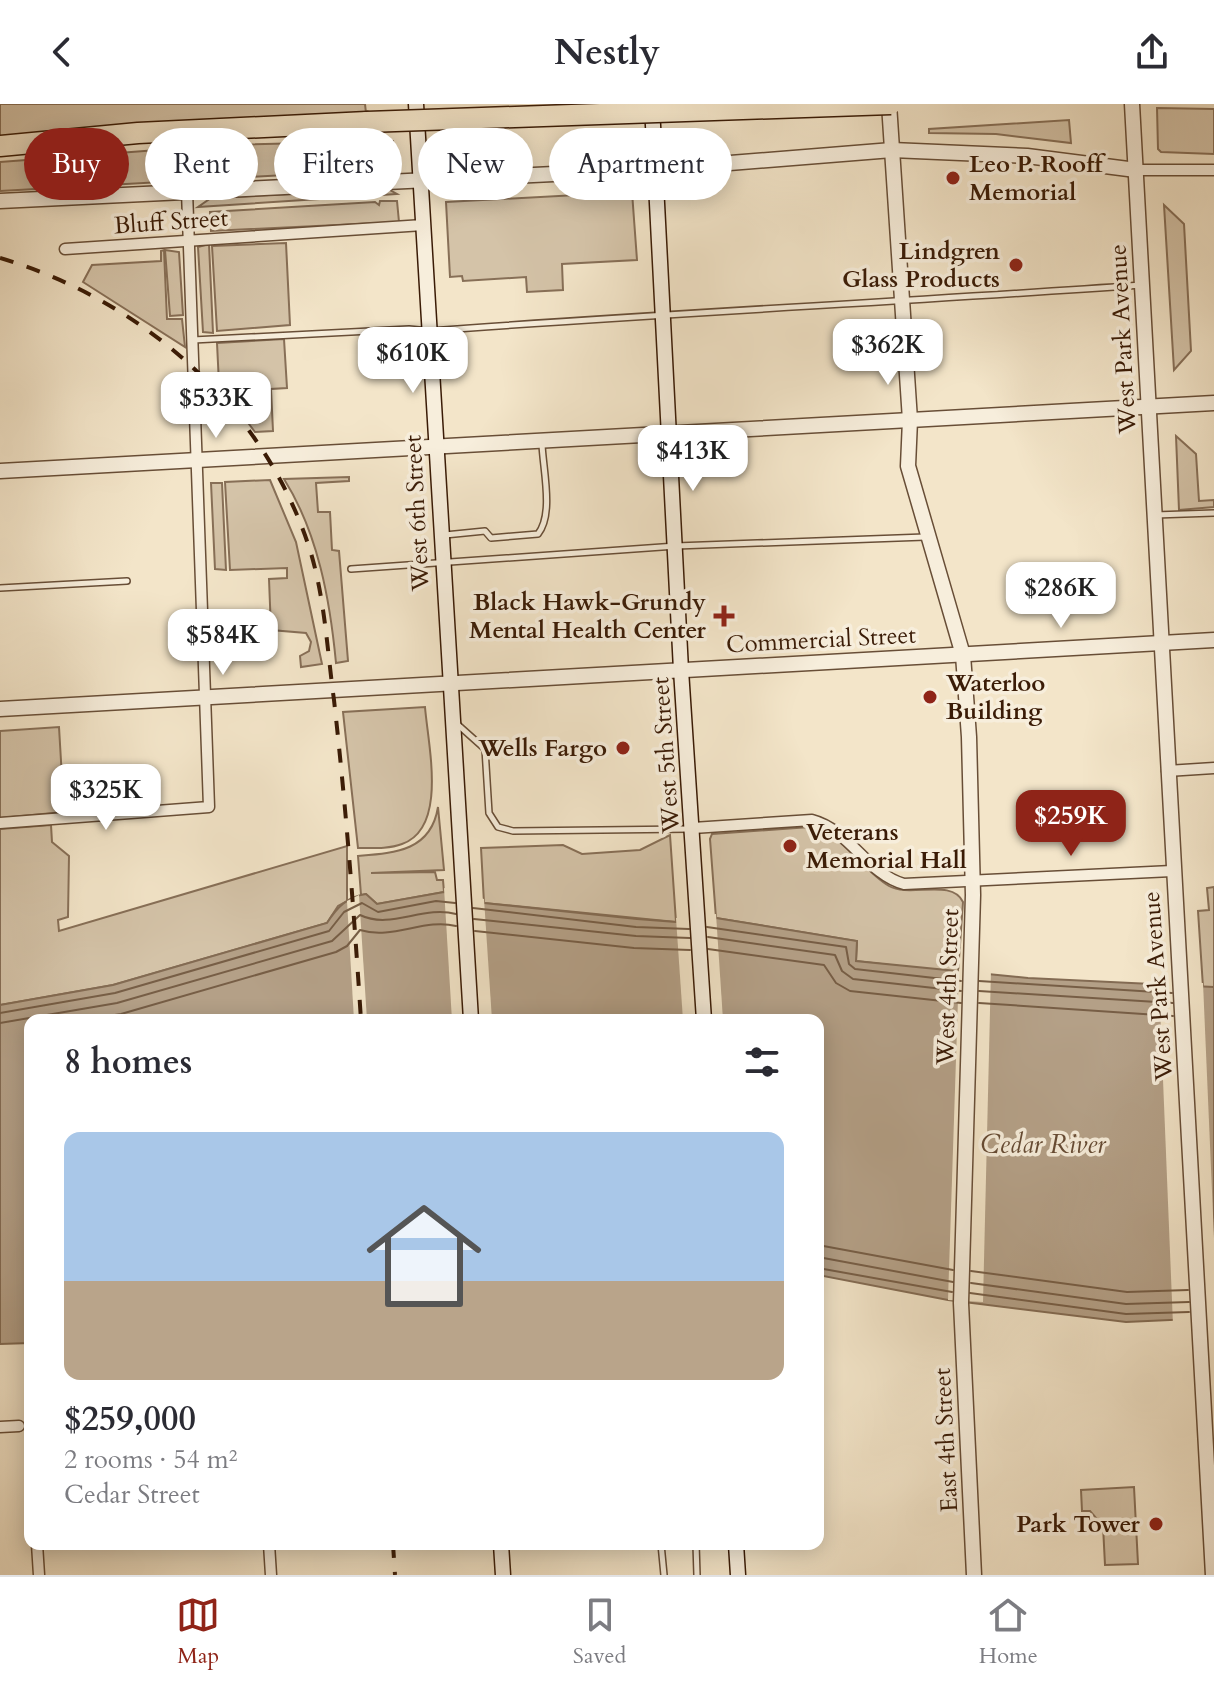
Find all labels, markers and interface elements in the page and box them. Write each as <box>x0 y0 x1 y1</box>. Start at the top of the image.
text: Nestly <box>554 28 660 77</box>
icon: back <box>40 30 84 74</box>
icon: share <box>1130 30 1174 74</box>
chip: Buy <box>24 128 129 200</box>
chip: Rent <box>145 128 258 200</box>
chip: Filters <box>274 128 402 200</box>
chip: New <box>418 128 533 200</box>
chip: Apartment <box>549 128 732 200</box>
place label: Leo P. Rooff Memorial <box>969 148 1106 209</box>
marker: Leo P. Rooff Memorial <box>944 169 962 187</box>
street label: Bluff Street <box>113 202 230 242</box>
place label: Lindgren Glass Products <box>842 235 1001 296</box>
street label: West Park Avenue <box>1102 243 1144 436</box>
marker: Lindgren Glass Products <box>1007 256 1025 274</box>
pin: $362K <box>832 319 944 387</box>
pin: $610K <box>357 327 469 395</box>
text: $362K <box>851 327 925 362</box>
text: $610K <box>376 335 450 370</box>
pin: $533K <box>160 372 272 440</box>
text: $533K <box>179 380 253 415</box>
pin: $413K <box>637 425 749 493</box>
street label: West 6th Street <box>396 433 438 593</box>
text: $413K <box>656 433 730 468</box>
pin: $286K <box>1005 562 1117 630</box>
text: $286K <box>1024 570 1098 605</box>
place label: Black Hawk-Grundy Mental Health Center <box>469 586 706 647</box>
marker: Black Hawk-Grundy Mental Health Center <box>713 605 735 627</box>
pin: $584K <box>167 609 279 677</box>
text: $584K <box>186 617 260 652</box>
street label: Commercial Street <box>725 619 917 661</box>
place label: Waterloo Building <box>945 667 1045 728</box>
street label: West 5th Street <box>644 675 688 835</box>
marker: Waterloo Building <box>921 688 939 706</box>
place label: Wells Fargo <box>478 732 607 765</box>
marker: Wells Fargo <box>614 739 632 757</box>
pin: $325K <box>50 764 162 832</box>
text: $325K <box>69 772 143 807</box>
pin: $259K <box>1015 790 1127 858</box>
text: $259K <box>1034 798 1108 833</box>
place label: Veterans Memorial Hall <box>806 816 967 877</box>
marker: Veterans Memorial Hall <box>781 837 799 855</box>
street label: West Park Avenue <box>1135 890 1181 1083</box>
street label: West 4th Street <box>929 908 967 1067</box>
text: 8 homes <box>64 1039 192 1085</box>
icon: filters <box>740 1040 784 1084</box>
water label: Cedar River <box>980 1127 1107 1162</box>
icon: home <box>352 1184 496 1328</box>
street label: East 4th Street <box>926 1367 966 1513</box>
text: $259,000 <box>64 1396 196 1442</box>
text: 2 rooms · 54 m² <box>64 1442 237 1477</box>
text: Cedar Street <box>64 1477 200 1512</box>
place label: Park Tower <box>1016 1508 1140 1541</box>
marker: Park Tower <box>1147 1515 1165 1533</box>
tab: Map <box>176 1593 220 1671</box>
tab: Saved <box>573 1593 626 1671</box>
tab: Home <box>979 1593 1038 1671</box>

